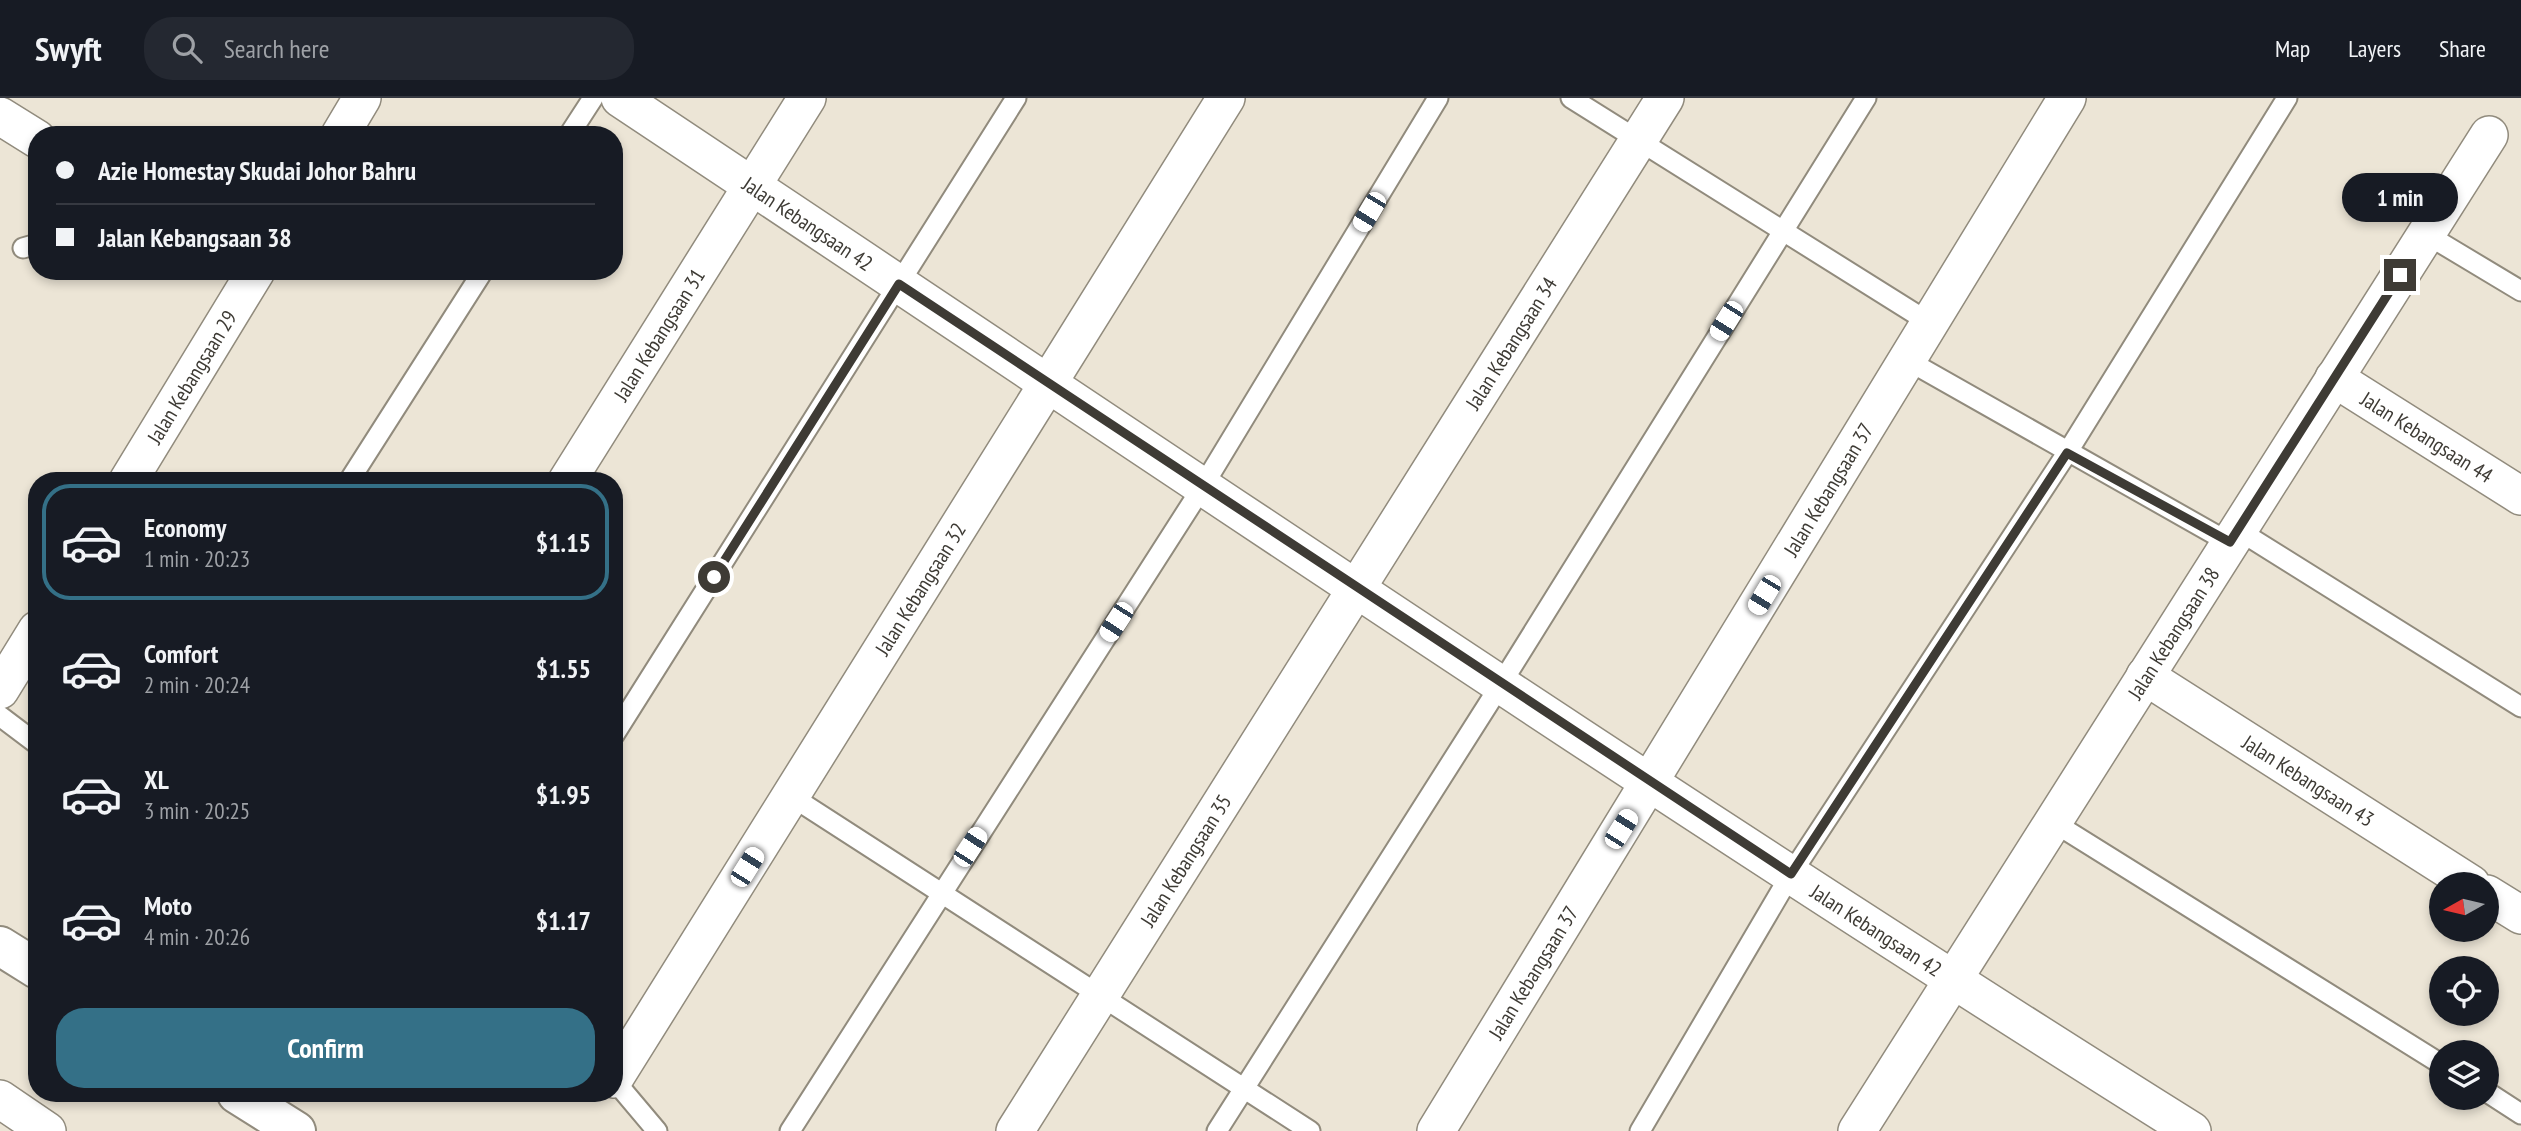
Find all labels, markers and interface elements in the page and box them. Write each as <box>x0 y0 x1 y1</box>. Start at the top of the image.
search box <box>144 17 634 80</box>
text: Swyft <box>35 27 102 70</box>
icon: search <box>168 29 206 67</box>
text: Search here <box>224 32 329 65</box>
text: Map <box>2275 33 2310 64</box>
text: Layers <box>2348 33 2401 64</box>
text: Share <box>2439 33 2486 64</box>
text: Azie Homestay Skudai Johor Bahru <box>98 154 416 187</box>
street label: Jalan Kebangsaan 42 <box>737 170 878 276</box>
callout: 1 min <box>2342 174 2458 222</box>
text: 1 min <box>2377 183 2423 212</box>
car <box>1350 189 1389 235</box>
text: Jalan Kebangsaan 38 <box>98 221 292 254</box>
route end <box>2384 259 2416 291</box>
street label: Jalan Kebangsaan 31 <box>607 263 710 406</box>
street label: Jalan Kebangsaan 34 <box>1459 271 1563 415</box>
car <box>1706 298 1747 344</box>
street label: Jalan Kebangsaan 29 <box>140 305 242 449</box>
street label: Jalan Kebangsaan 44 <box>2355 384 2499 489</box>
street label: Jalan Kebangsaan 37 <box>1777 418 1879 562</box>
icon: car <box>60 511 123 574</box>
text: Economy <box>144 511 226 544</box>
street label: Jalan Kebangsaan 32 <box>868 517 971 661</box>
text: $1.15 <box>536 526 591 559</box>
text: 1 min · 20:23 <box>144 544 250 573</box>
route start <box>698 561 730 593</box>
street label: Jalan Kebangsaan 38 <box>2121 562 2225 705</box>
car <box>1745 572 1784 618</box>
car <box>1096 599 1137 645</box>
icon: car <box>60 637 123 700</box>
text: Comfort <box>144 637 218 670</box>
text: $1.55 <box>536 652 591 685</box>
text: 2 min · 20:24 <box>144 670 250 699</box>
street label: Jalan Kebangsaan 43 <box>2237 728 2379 832</box>
icon: car <box>60 763 123 826</box>
text: XL <box>144 763 169 796</box>
text: $1.95 <box>536 778 591 811</box>
street label: Jalan Kebangsaan 35 <box>1133 789 1237 932</box>
text: 3 min · 20:25 <box>144 796 250 825</box>
car <box>1601 806 1642 852</box>
car <box>950 824 991 870</box>
car <box>727 844 768 890</box>
north arrow <box>2429 872 2499 942</box>
map controls <box>2429 872 2499 1110</box>
street label: Jalan Kebangsaan 42 <box>1805 877 1947 982</box>
icon: car <box>60 889 123 952</box>
text: Moto <box>144 889 192 922</box>
street label: Jalan Kebangsaan 37 <box>1482 901 1584 1045</box>
text: $1.17 <box>536 904 591 937</box>
text: 4 min · 20:26 <box>144 922 250 951</box>
button: locate <box>2429 956 2499 1026</box>
button: Confirm <box>56 1008 595 1088</box>
button: layers <box>2429 1040 2499 1110</box>

